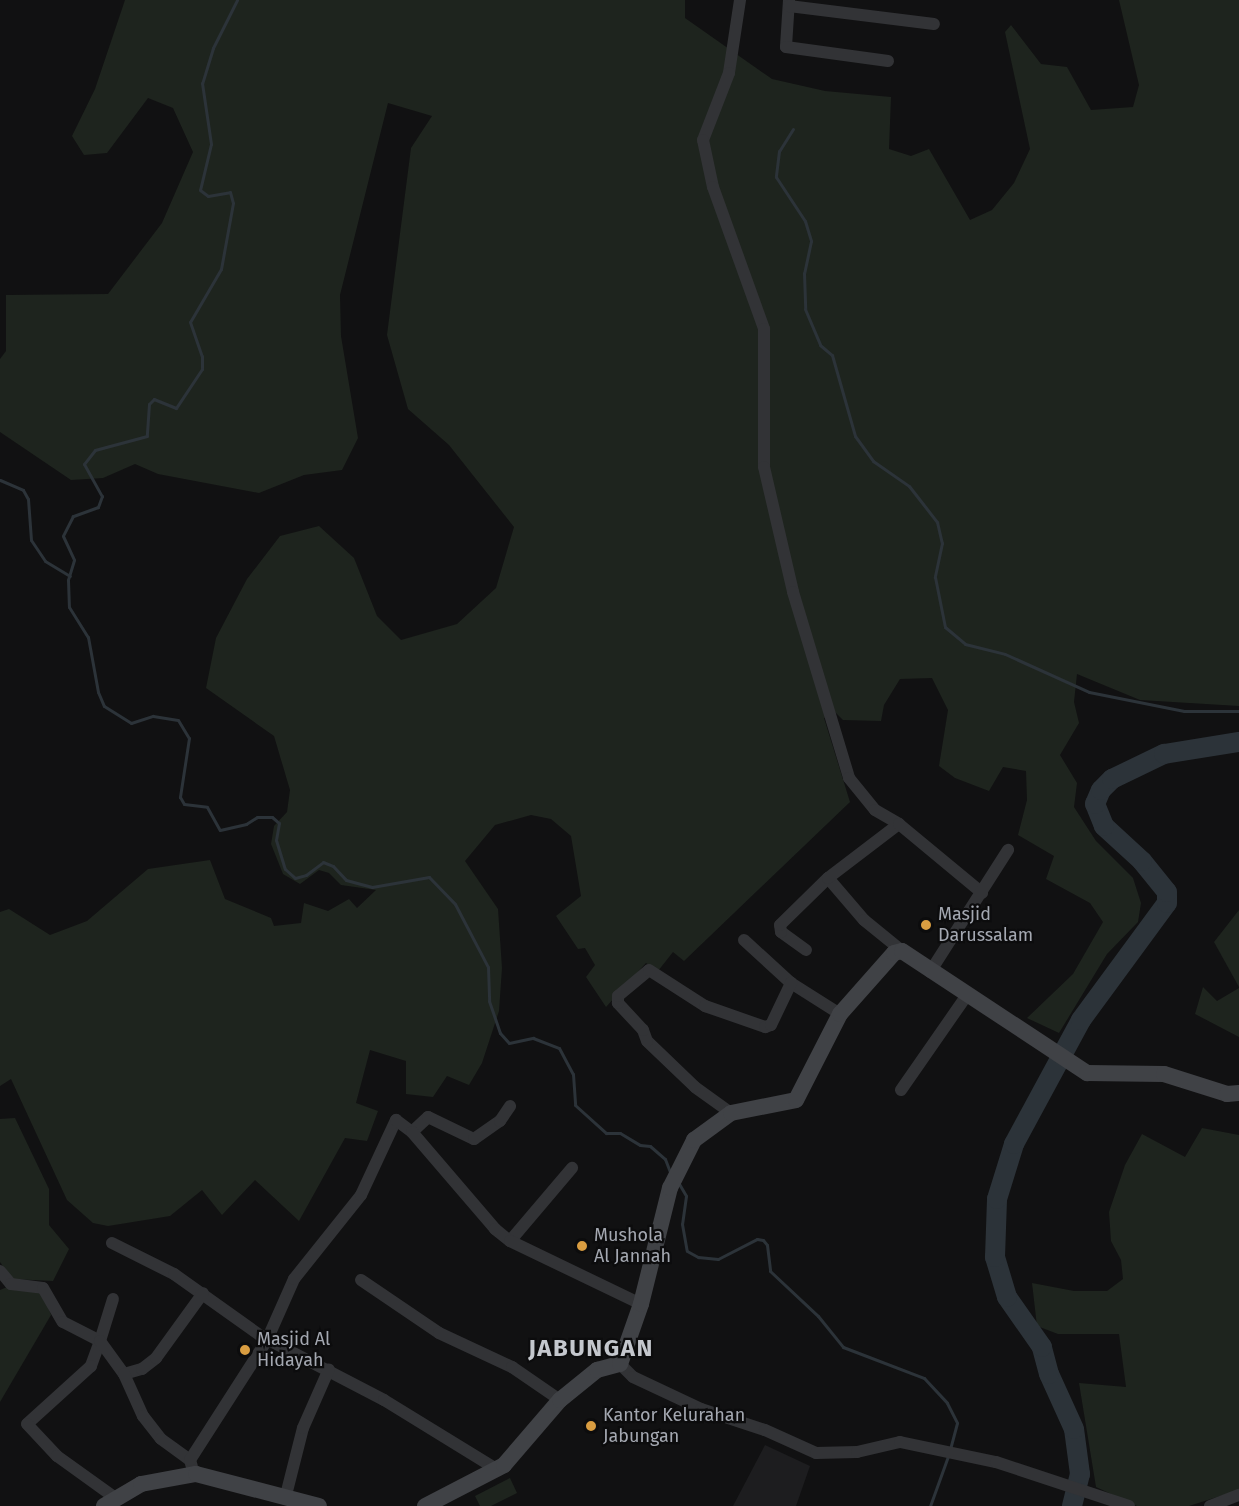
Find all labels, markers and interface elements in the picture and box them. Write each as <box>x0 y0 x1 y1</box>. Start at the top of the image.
place label: Masjid Darussalam <box>938 904 1033 946</box>
marker: Masjid Darussalam <box>919 918 933 932</box>
place label: Mushola Al Jannah <box>594 1225 671 1268</box>
marker: Mushola Al Jannah <box>575 1239 589 1253</box>
place label: Masjid Al Hidayah <box>257 1329 330 1372</box>
district label: JABUNGAN <box>528 1335 654 1363</box>
marker: Masjid Al Hidayah <box>238 1343 252 1357</box>
place label: Kantor Kelurahan Jabungan <box>603 1405 745 1448</box>
marker: Kantor Kelurahan Jabungan <box>584 1419 598 1433</box>

